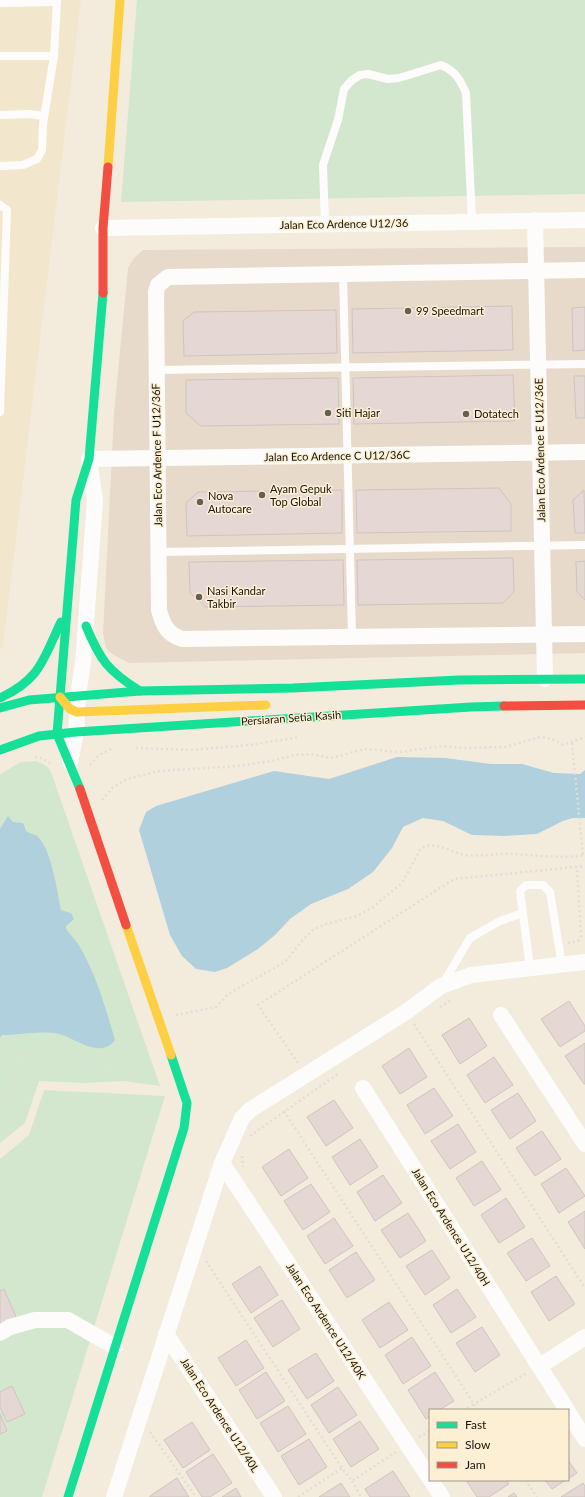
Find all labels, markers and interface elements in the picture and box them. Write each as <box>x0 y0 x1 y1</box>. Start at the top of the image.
street label: Jalan Eco Ardence U12/36 <box>280 216 408 231</box>
place label: 99 Speedmart <box>416 304 484 317</box>
marker: 99 Speedmart <box>403 306 413 316</box>
street label: Jalan Eco Ardence E U12/36E <box>532 378 547 522</box>
street label: Jalan Eco Ardence F U12/36F <box>149 383 164 527</box>
place label: Siti Hajar <box>336 406 380 419</box>
place label: Dotatech <box>474 407 519 420</box>
marker: Siti Hajar <box>323 408 333 418</box>
marker: Dotatech <box>461 409 471 419</box>
street label: Jalan Eco Ardence C U12/36C <box>264 448 411 463</box>
place label: Ayam Gepuk Top Global <box>270 482 332 508</box>
place label: Nova Autocare <box>208 489 252 515</box>
marker: Ayam Gepuk Top Global <box>257 490 267 500</box>
marker: Nova Autocare <box>195 497 205 507</box>
place label: Nasi Kandar Takbir <box>207 584 265 610</box>
marker: Nasi Kandar Takbir <box>194 592 204 602</box>
street label: Persiaran Setia Kasih <box>240 708 341 727</box>
street label: Jalan Eco Ardence U12/40H <box>410 1165 493 1288</box>
street label: Jalan Eco Ardence U12/40K <box>284 1260 369 1382</box>
street label: Jalan Eco Ardence U12/40L <box>178 1355 263 1475</box>
legend <box>429 1409 569 1481</box>
text: Fast <box>465 1417 487 1432</box>
text: Slow <box>465 1437 491 1452</box>
text: Jam <box>465 1457 486 1472</box>

